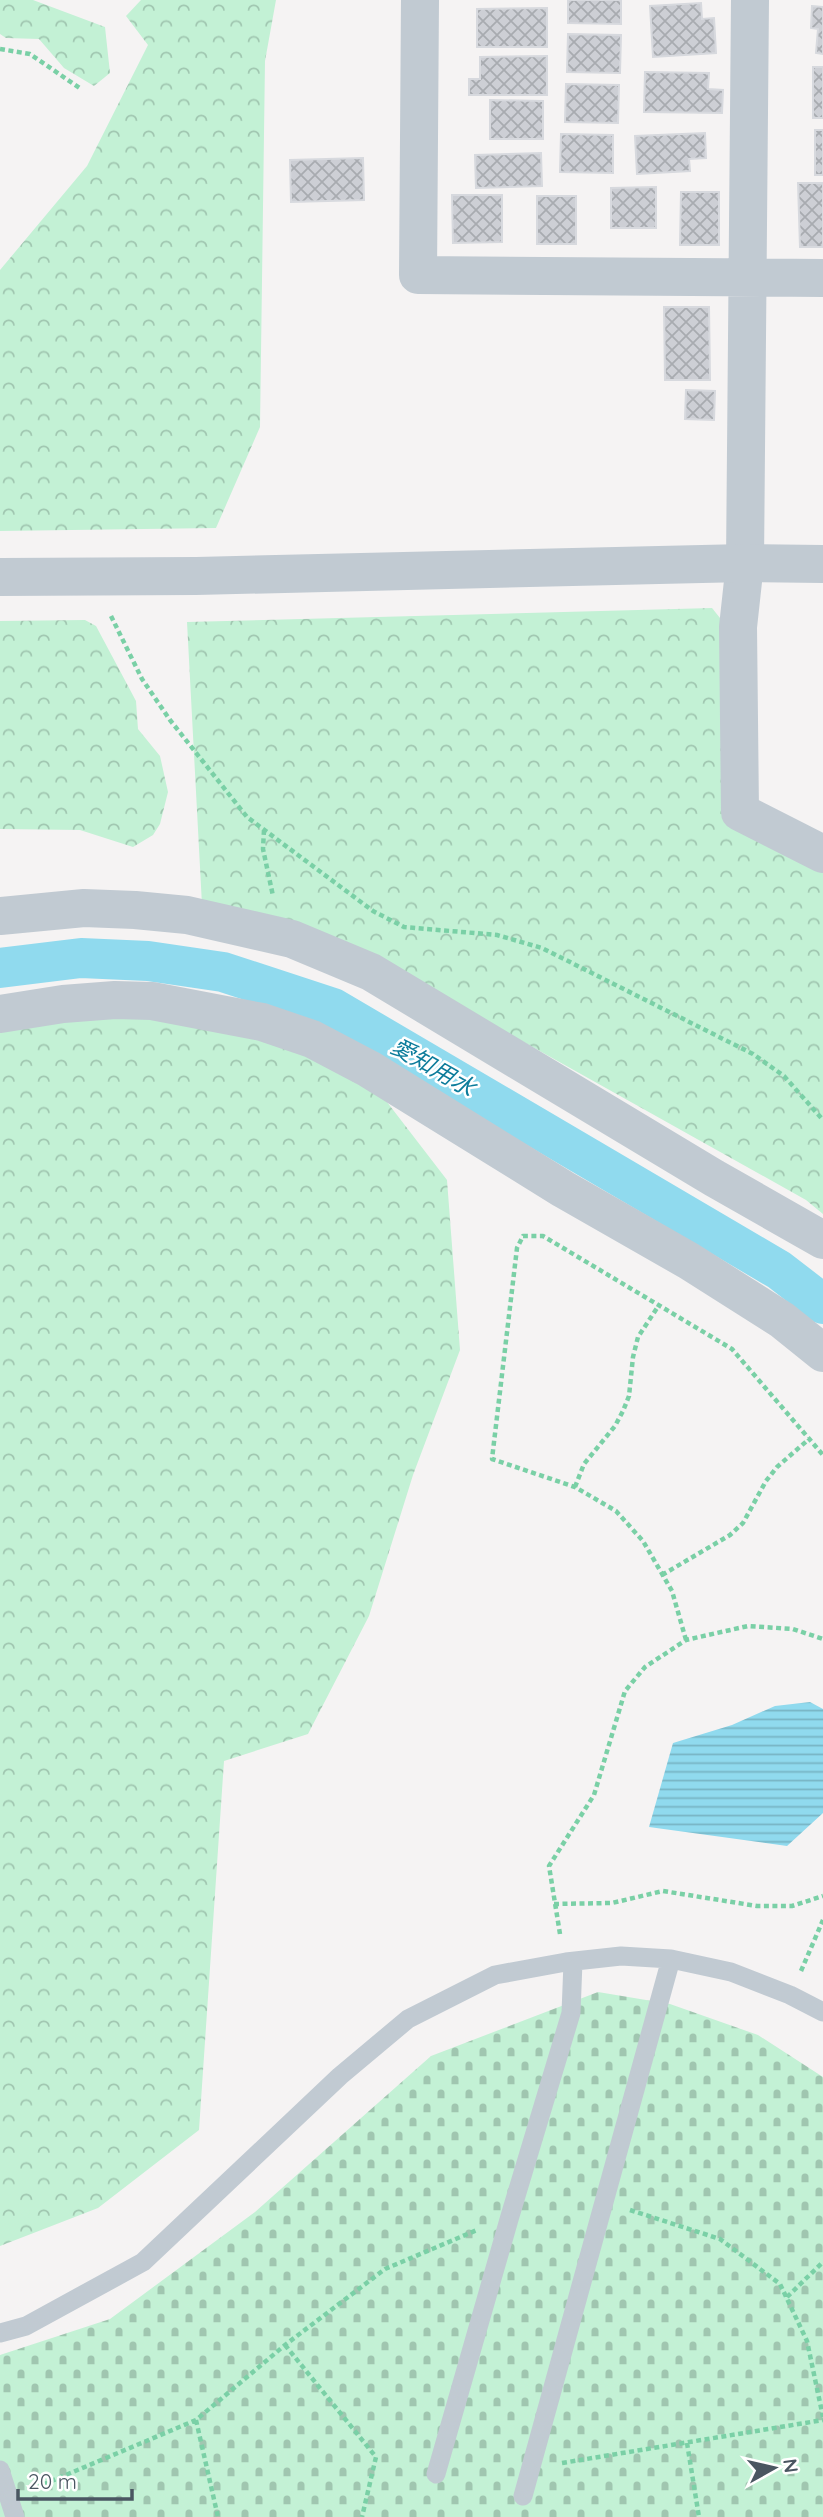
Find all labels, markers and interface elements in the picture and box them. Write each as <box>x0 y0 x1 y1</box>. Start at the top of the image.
water label: 愛知用水 <box>386 1031 483 1104</box>
north arrow <box>739 2433 809 2503</box>
text: N <box>778 2457 804 2474</box>
scale bar <box>18 2458 131 2502</box>
text: 20 m <box>28 2468 77 2494</box>

